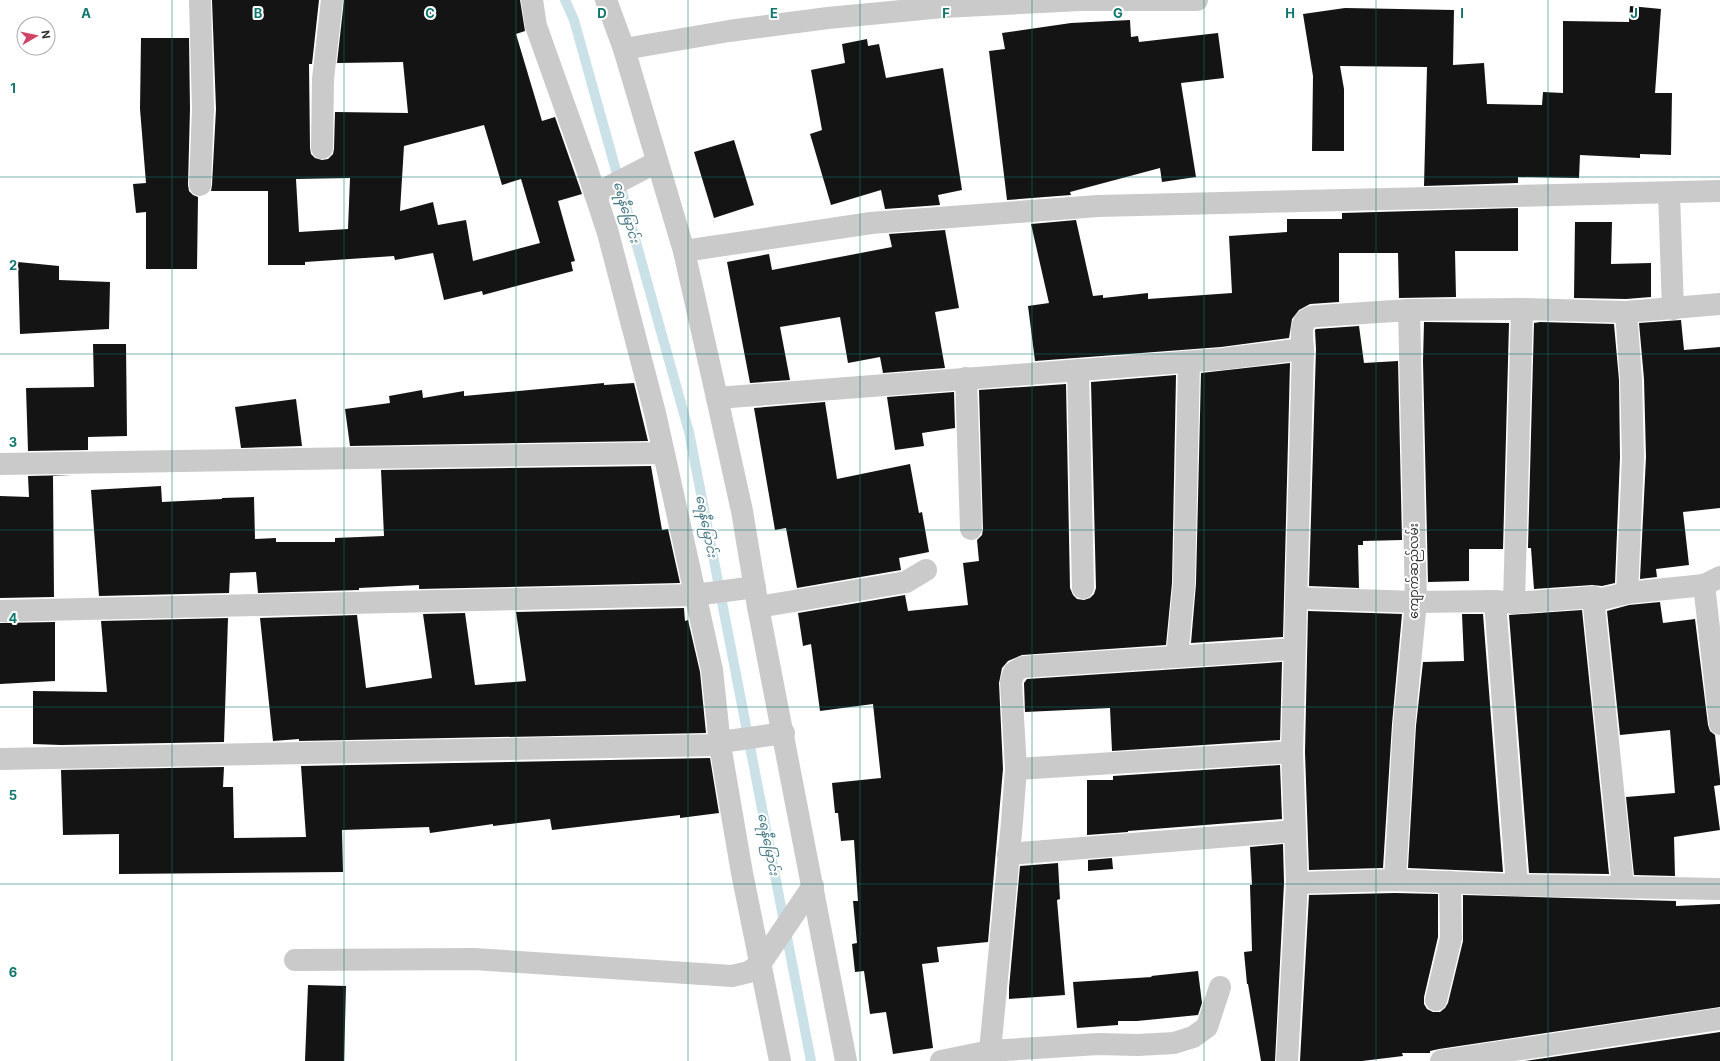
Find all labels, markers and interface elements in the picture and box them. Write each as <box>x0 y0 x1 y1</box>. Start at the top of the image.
text: A <box>81 5 91 21</box>
text: B <box>254 5 263 21</box>
text: C <box>425 5 435 21</box>
text: D <box>597 5 607 21</box>
text: E <box>770 5 778 21</box>
text: F <box>942 5 950 21</box>
text: G <box>1113 5 1123 21</box>
text: H <box>1285 5 1295 21</box>
text: I <box>1460 5 1464 21</box>
text: J <box>1630 5 1638 21</box>
north arrow <box>16 16 56 56</box>
text: N <box>38 29 53 40</box>
text: 1 <box>10 80 16 96</box>
water label: ရေနီမြောင်း <box>607 179 645 247</box>
text: 2 <box>9 257 17 273</box>
text: 3 <box>9 434 17 450</box>
water label: ရေနီမြောင်း <box>689 493 722 561</box>
street label: ကျောက်ဆည်လမ်း <box>1405 523 1424 619</box>
text: 4 <box>9 610 18 626</box>
text: 5 <box>9 787 17 803</box>
water label: ရေနီမြောင်း <box>751 811 784 879</box>
text: 6 <box>9 964 17 980</box>

